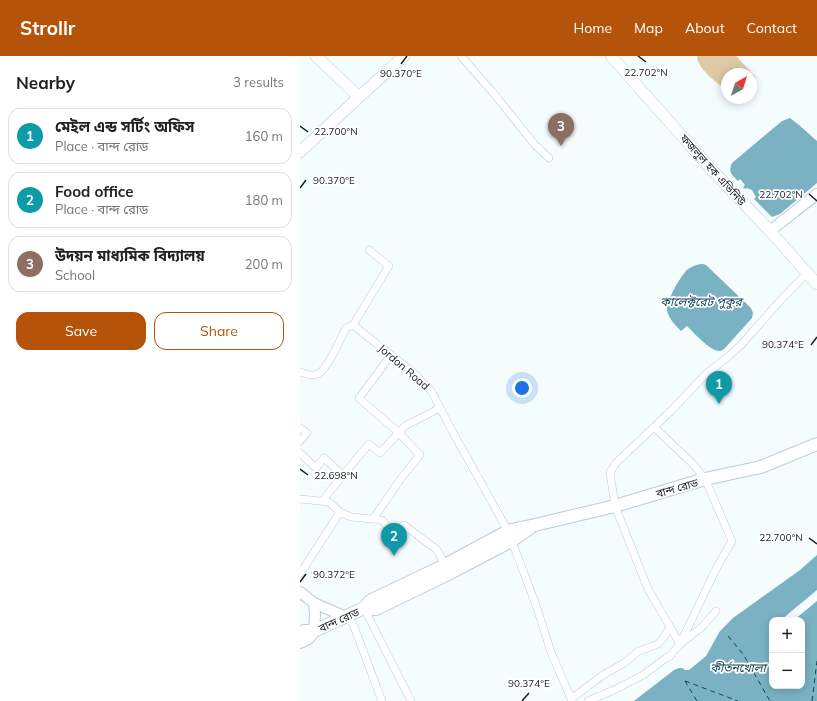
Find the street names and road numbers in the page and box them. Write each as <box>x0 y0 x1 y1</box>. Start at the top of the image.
street label: ফজলুল হক এভিনিউ <box>677 131 749 209</box>
street label: Jordon Road <box>376 341 432 393</box>
street label: বান্দ রোড <box>653 475 700 501</box>
street label: বান্দ রোড <box>316 605 362 636</box>

